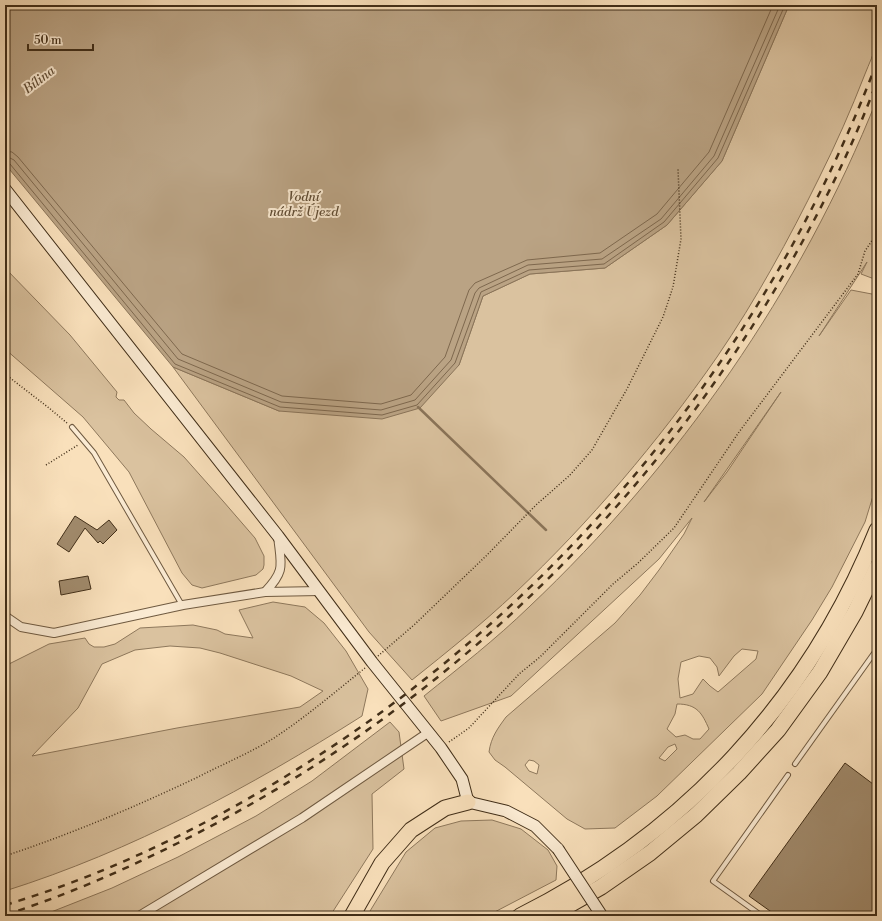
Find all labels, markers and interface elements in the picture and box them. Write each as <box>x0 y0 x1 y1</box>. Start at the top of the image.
scale bar <box>28 26 93 52</box>
text: 50 m <box>34 33 62 48</box>
water label: Bílina <box>19 62 59 98</box>
water label: Vodní nádrž Újezd <box>270 189 339 220</box>

